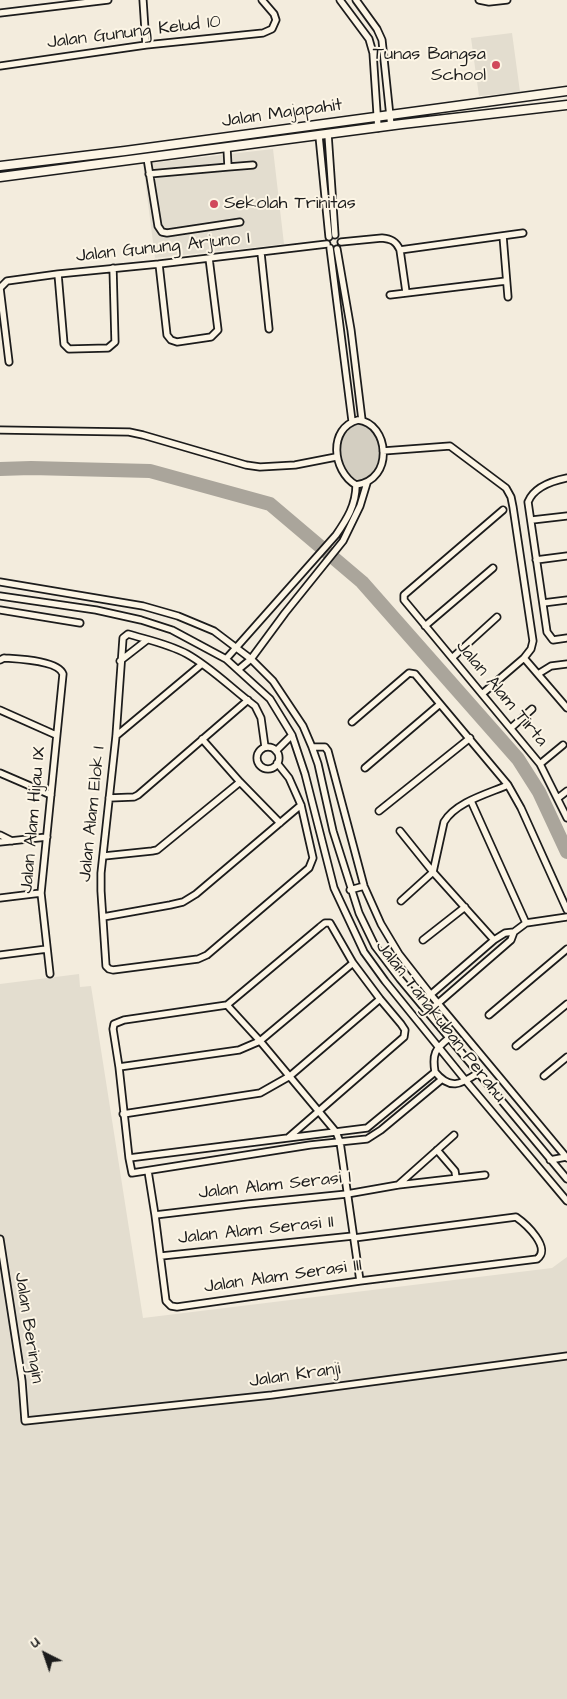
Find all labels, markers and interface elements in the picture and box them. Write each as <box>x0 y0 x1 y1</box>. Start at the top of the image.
street label: Jalan Gunung Kelud 10 <box>46 12 222 54</box>
place label: Tunas Bangsa School <box>373 44 486 86</box>
marker: Tunas Bangsa School <box>490 59 502 71</box>
street label: Jalan Majapahit <box>220 95 344 133</box>
place label: Sekolah Trinitas <box>224 193 356 215</box>
marker: Sekolah Trinitas <box>208 198 220 210</box>
street label: Jalan Gunung Arjuno I <box>75 228 251 268</box>
street label: Jalan Alam Tirta <box>450 637 552 751</box>
street label: Jalan Alam Elok I <box>75 745 111 883</box>
street label: Jalan Alam Hijau IX <box>17 746 51 894</box>
street label: Jalan Tangkuban Perahu <box>370 937 510 1107</box>
street label: Jalan Alam Serasi I <box>197 1167 353 1205</box>
street label: Jalan Alam Serasi II <box>177 1212 335 1250</box>
street label: Jalan Alam Serasi III <box>203 1255 363 1299</box>
street label: Jalan Beringin <box>9 1271 47 1385</box>
street label: Jalan Kranji <box>248 1359 342 1393</box>
north arrow <box>20 1629 70 1679</box>
text: U <box>26 1633 45 1653</box>

